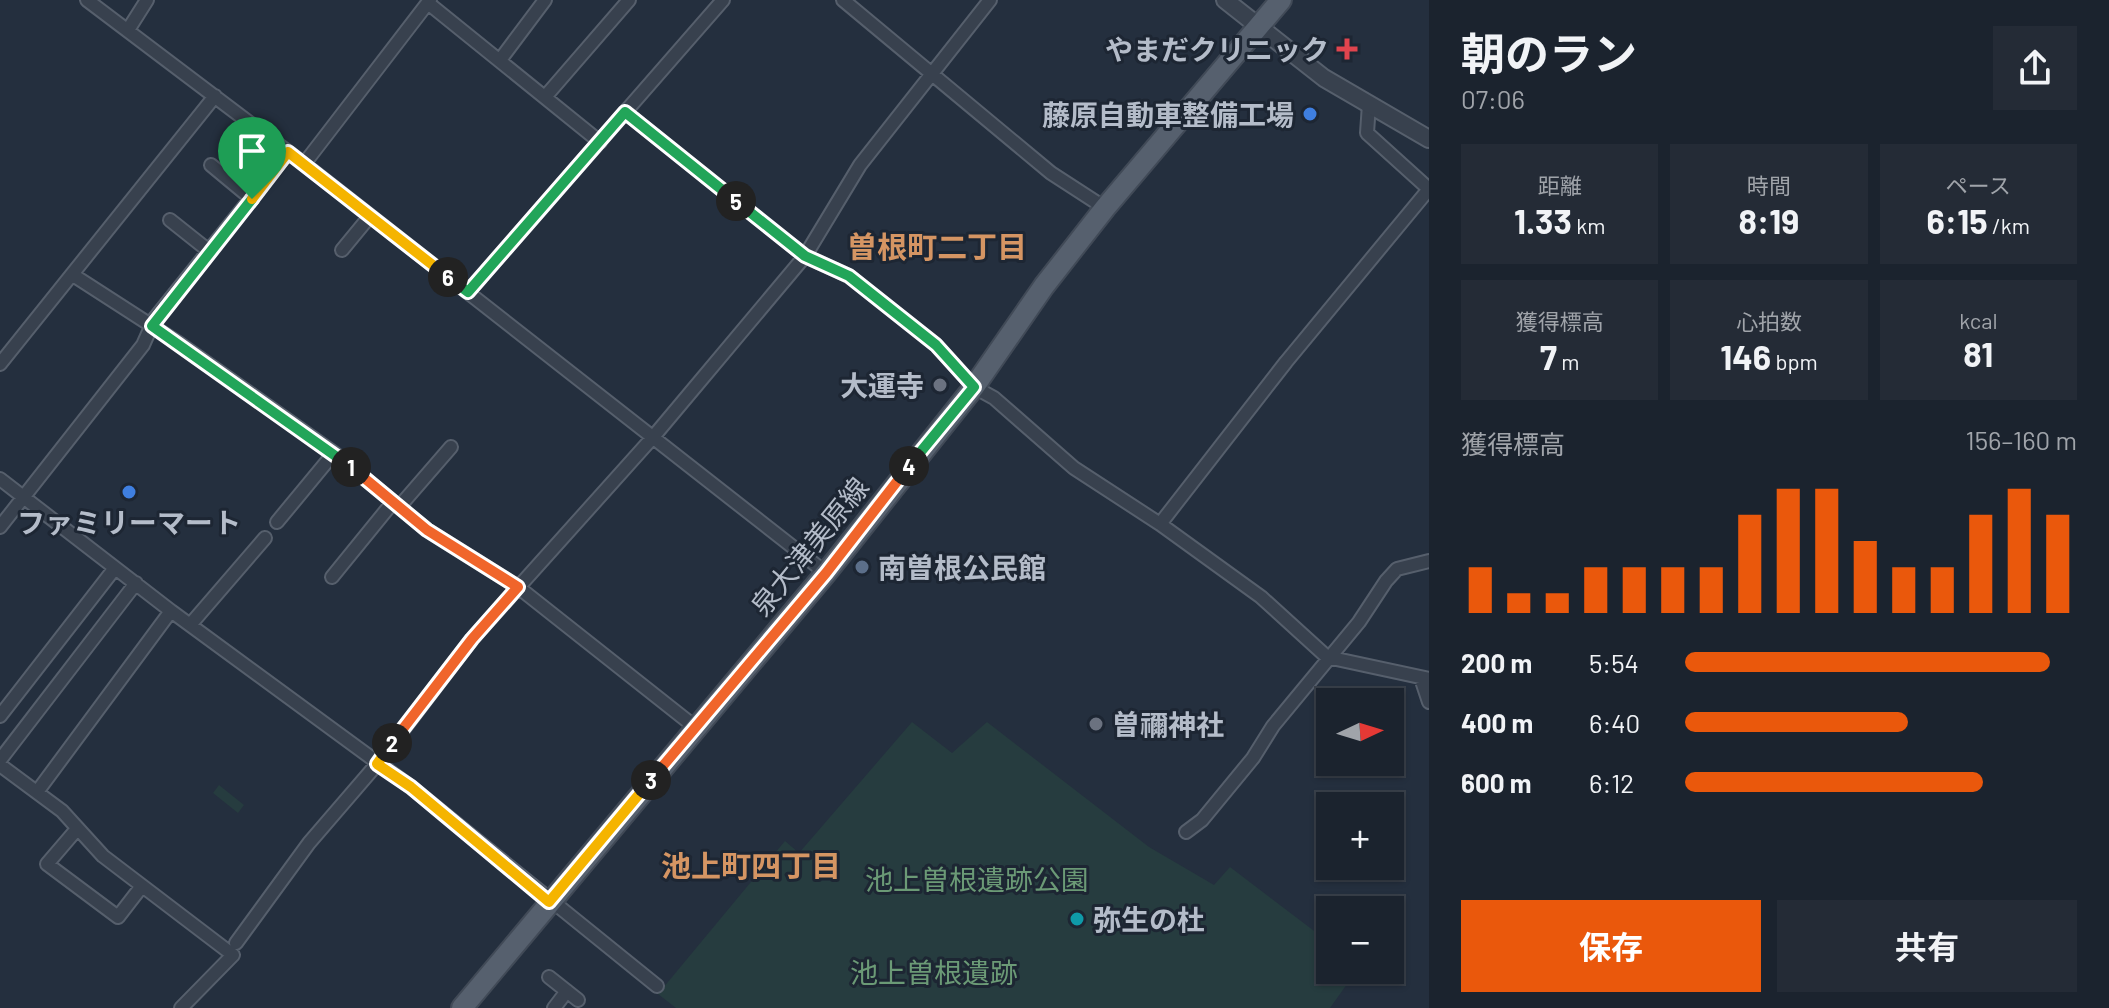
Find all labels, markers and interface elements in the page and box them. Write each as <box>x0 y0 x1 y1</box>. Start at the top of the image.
text: 朝のラン <box>1461 26 1637 79</box>
button: share <box>1993 26 2077 110</box>
place label: やまだクリニック <box>1105 32 1329 66</box>
marker: やまだクリニック <box>1336 38 1358 60</box>
text: 07:06 <box>1461 83 1525 114</box>
place label: 藤原自動車整備工場 <box>1042 97 1294 131</box>
marker: 藤原自動車整備工場 <box>1301 105 1319 123</box>
pin <box>218 117 286 199</box>
icon: arrive <box>230 129 274 173</box>
text: 距離 <box>1538 172 1582 198</box>
text: 時間 <box>1747 172 1791 198</box>
text: ペース <box>1946 172 2011 198</box>
pin: 5 <box>716 181 756 221</box>
text: 5 <box>730 188 742 214</box>
text: 1.33 <box>1514 200 1572 241</box>
text: 8:19 <box>1739 200 1799 241</box>
text: 6:15 <box>1927 200 1988 241</box>
text: km <box>1572 212 1605 238</box>
text: /km <box>1988 212 2030 238</box>
district label: 曽根町二丁目 <box>847 228 1027 264</box>
pin: 6 <box>428 257 468 297</box>
text: 6 <box>442 264 454 290</box>
text: kcal <box>1959 307 1998 333</box>
text: 獲得標高 <box>1516 308 1604 334</box>
text: 心拍数 <box>1736 308 1802 334</box>
text: 81 <box>1963 333 1993 374</box>
text: 7 <box>1540 336 1557 377</box>
text: 146 <box>1720 336 1771 377</box>
text: m <box>1557 348 1579 374</box>
text: bpm <box>1771 348 1818 374</box>
place label: 大運寺 <box>840 368 924 402</box>
marker: 大運寺 <box>931 376 949 394</box>
text: 156–160 m <box>1966 424 2077 455</box>
text: 獲得標高 <box>1461 428 1565 459</box>
pin: 4 <box>889 446 929 486</box>
pin: 1 <box>331 447 371 487</box>
text: 4 <box>902 453 916 479</box>
text: 1 <box>347 454 355 480</box>
street label: 泉大津美原線 <box>743 470 875 622</box>
marker: ファミリーマート <box>120 483 138 501</box>
place label: ファミリーマート <box>17 505 241 539</box>
place label: 南曽根公民館 <box>878 550 1046 584</box>
marker: 南曽根公民館 <box>853 558 871 576</box>
text: 200 m <box>1461 647 1532 678</box>
text: 5:54 <box>1589 647 1639 678</box>
north arrow <box>1316 688 1404 776</box>
map controls <box>1316 688 1404 984</box>
place label: 曽禰神社 <box>1112 707 1224 741</box>
text: 400 m <box>1461 707 1533 738</box>
text: 6:40 <box>1589 707 1640 738</box>
marker: 曽禰神社 <box>1087 715 1105 733</box>
pin: 2 <box>372 723 412 763</box>
text: 2 <box>386 730 398 756</box>
pin: 3 <box>631 760 671 800</box>
text: 3 <box>645 767 657 793</box>
text: 600 m <box>1461 767 1532 798</box>
text: 6:12 <box>1589 767 1634 798</box>
button: + <box>1316 792 1404 880</box>
district label: 池上町四丁目 <box>661 847 841 883</box>
park label: 池上曽根遺跡公園 <box>865 862 1089 896</box>
button: − <box>1316 896 1404 984</box>
button: 保存 <box>1461 900 1761 992</box>
button: 共有 <box>1777 900 2077 992</box>
place label: 弥生の杜 <box>1093 902 1205 936</box>
marker: 弥生の杜 <box>1068 910 1086 928</box>
park label: 池上曽根遺跡 <box>850 955 1018 989</box>

